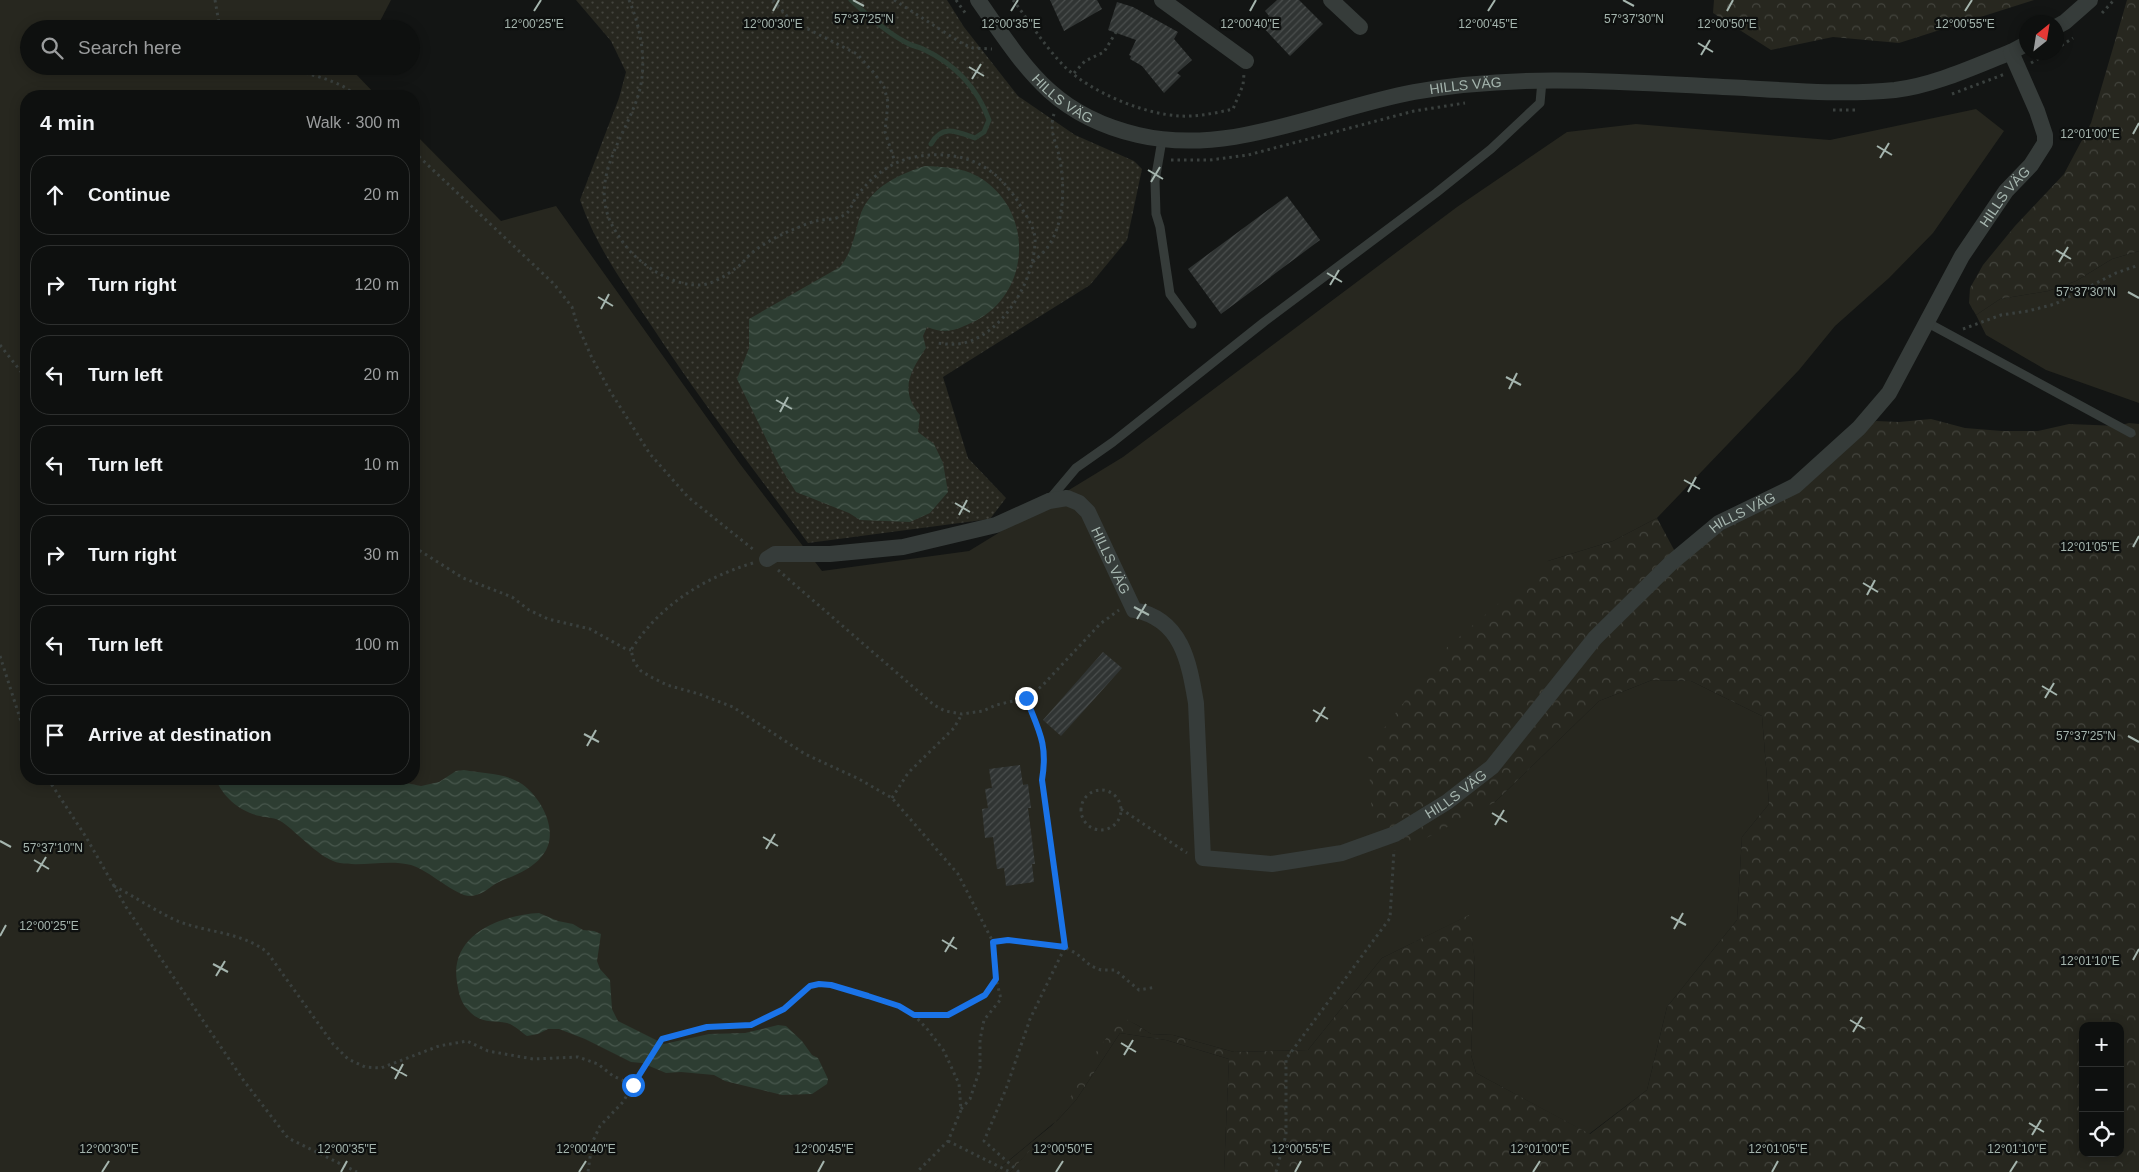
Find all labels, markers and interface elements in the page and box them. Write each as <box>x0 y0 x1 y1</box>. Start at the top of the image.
text: 57°37'25"N <box>834 12 894 26</box>
text: 57°37'30"N <box>1604 12 1664 26</box>
north arrow <box>2019 15 2064 60</box>
text: 12°00'25"E <box>504 17 564 31</box>
text: 12°00'30"E <box>743 17 803 31</box>
text: 12°00'35"E <box>981 17 1041 31</box>
text: 12°00'40"E <box>1220 17 1280 31</box>
text: 12°00'45"E <box>1458 17 1518 31</box>
text: 12°00'50"E <box>1697 17 1757 31</box>
text: 12°00'55"E <box>1935 17 1995 31</box>
search box <box>20 20 420 75</box>
icon: search <box>38 34 66 62</box>
text: Search here <box>78 37 182 58</box>
street label: HILLS VÄG <box>1029 71 1096 126</box>
street label: HILLS VÄG <box>1428 74 1502 97</box>
text: 4 min <box>40 111 95 134</box>
text: Walk · 300 m <box>306 114 400 131</box>
text: 12°01'00"E <box>2060 127 2120 141</box>
street label: HILLS VÄG <box>1976 163 2033 230</box>
icon: ahead <box>41 181 69 209</box>
text: Continue <box>88 184 170 205</box>
text: 20 m <box>363 186 399 203</box>
icon: right <box>41 271 69 299</box>
text: Turn right <box>88 274 176 295</box>
text: 120 m <box>355 276 399 293</box>
text: 57°37'30"N <box>2056 285 2116 299</box>
icon: left <box>41 361 69 389</box>
text: Turn left <box>88 364 163 385</box>
text: 20 m <box>363 366 399 383</box>
icon: left <box>41 451 69 479</box>
text: Turn left <box>88 454 163 475</box>
text: 10 m <box>363 456 399 473</box>
street label: HILLS VÄG <box>1706 489 1778 536</box>
street label: HILLS VÄG <box>1088 524 1133 597</box>
text: 12°01'05"E <box>2060 540 2120 554</box>
icon: right <box>41 541 69 569</box>
text: Turn right <box>88 544 176 565</box>
text: 30 m <box>363 546 399 563</box>
icon: left <box>41 631 69 659</box>
text: Turn left <box>88 634 163 655</box>
text: 100 m <box>355 636 399 653</box>
route end <box>1015 687 1038 710</box>
icon: arrive <box>41 721 69 749</box>
text: Arrive at destination <box>88 724 272 745</box>
text: 57°37'25"N <box>2056 729 2116 743</box>
street label: HILLS VÄG <box>1422 766 1490 822</box>
text: 57°37'10"N <box>23 841 83 855</box>
text: 12°00'25"E <box>19 919 79 933</box>
text: 12°01'10"E <box>2060 954 2120 968</box>
map controls <box>2079 1022 2124 1157</box>
button: + <box>2079 1022 2124 1067</box>
button: − <box>2079 1067 2124 1112</box>
route start <box>622 1074 645 1097</box>
button: locate <box>2079 1112 2124 1157</box>
text: 12°00'30"E <box>79 1142 139 1156</box>
text: 12°00'35"E <box>317 1142 377 1156</box>
text: 12°00'40"E <box>556 1142 616 1156</box>
text: 12°00'45"E <box>794 1142 854 1156</box>
text: 12°00'50"E <box>1033 1142 1093 1156</box>
text: 12°00'55"E <box>1271 1142 1331 1156</box>
text: 12°01'00"E <box>1510 1142 1570 1156</box>
text: 12°01'05"E <box>1748 1142 1808 1156</box>
text: 12°01'10"E <box>1987 1142 2047 1156</box>

